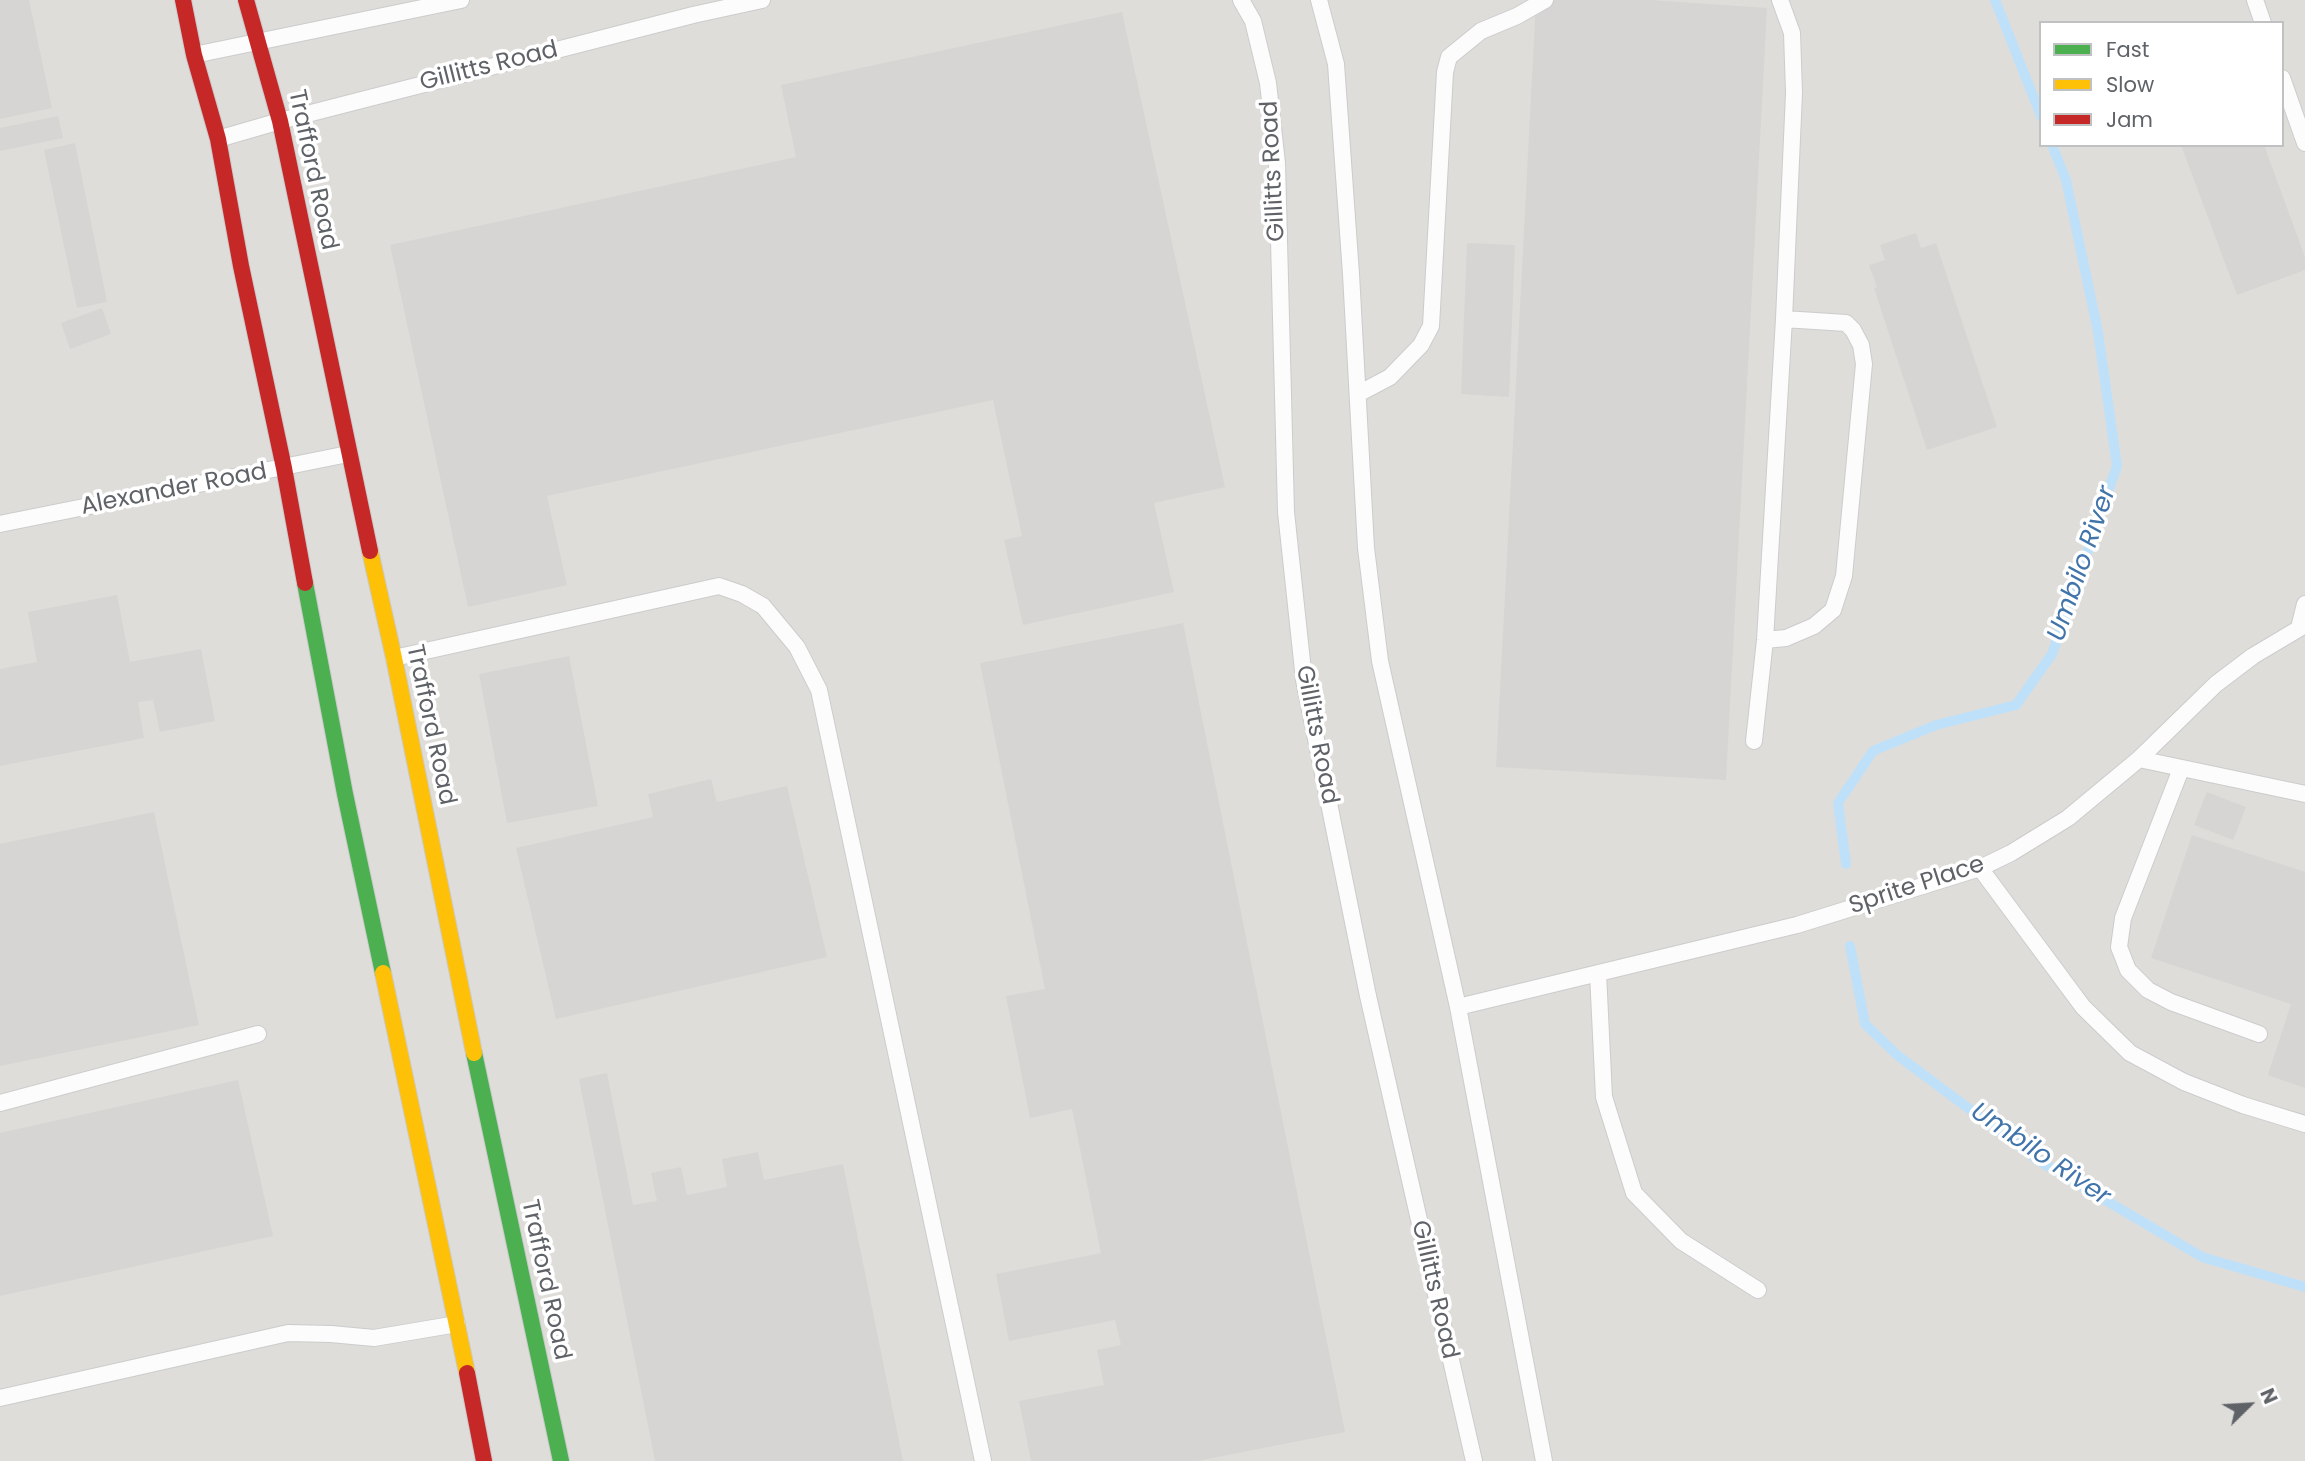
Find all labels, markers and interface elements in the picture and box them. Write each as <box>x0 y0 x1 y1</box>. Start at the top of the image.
legend <box>2039 21 2284 147</box>
text: Fast <box>2106 35 2149 64</box>
street label: Gillitts Road <box>417 36 561 98</box>
text: Slow <box>2106 70 2154 99</box>
street label: Trafford Road <box>281 87 343 253</box>
street label: Gillitts Road <box>1256 100 1292 242</box>
text: Jam <box>2106 105 2153 134</box>
street label: Alexander Road <box>79 458 269 522</box>
water label: Umbilo River <box>2042 482 2124 646</box>
street label: Trafford Road <box>399 642 461 808</box>
street label: Gillitts Road <box>1288 663 1344 807</box>
street label: Sprite Place <box>1846 851 1988 921</box>
water label: Umbilo River <box>1964 1097 2116 1213</box>
street label: Trafford Road <box>514 1197 576 1363</box>
street label: Gillitts Road <box>1404 1218 1464 1362</box>
north arrow <box>2214 1370 2284 1440</box>
text: N <box>2253 1384 2284 1408</box>

